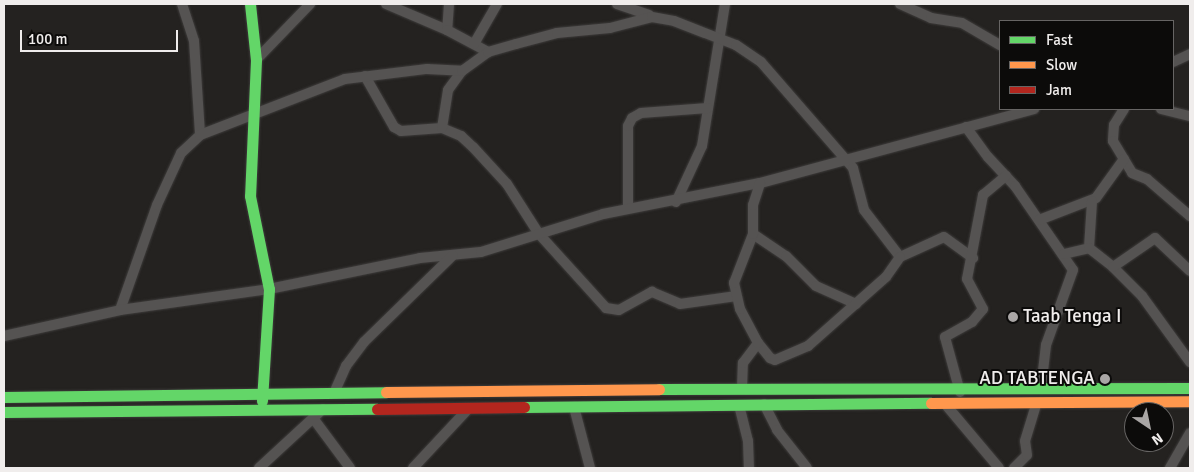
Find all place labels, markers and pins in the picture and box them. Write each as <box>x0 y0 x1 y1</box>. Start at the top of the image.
place label: Taab Tenga I <box>1023 306 1121 328</box>
marker: Taab Tenga I <box>1007 311 1019 323</box>
place label: AD TABTENGA <box>979 368 1095 390</box>
marker: AD TABTENGA <box>1099 373 1111 385</box>

